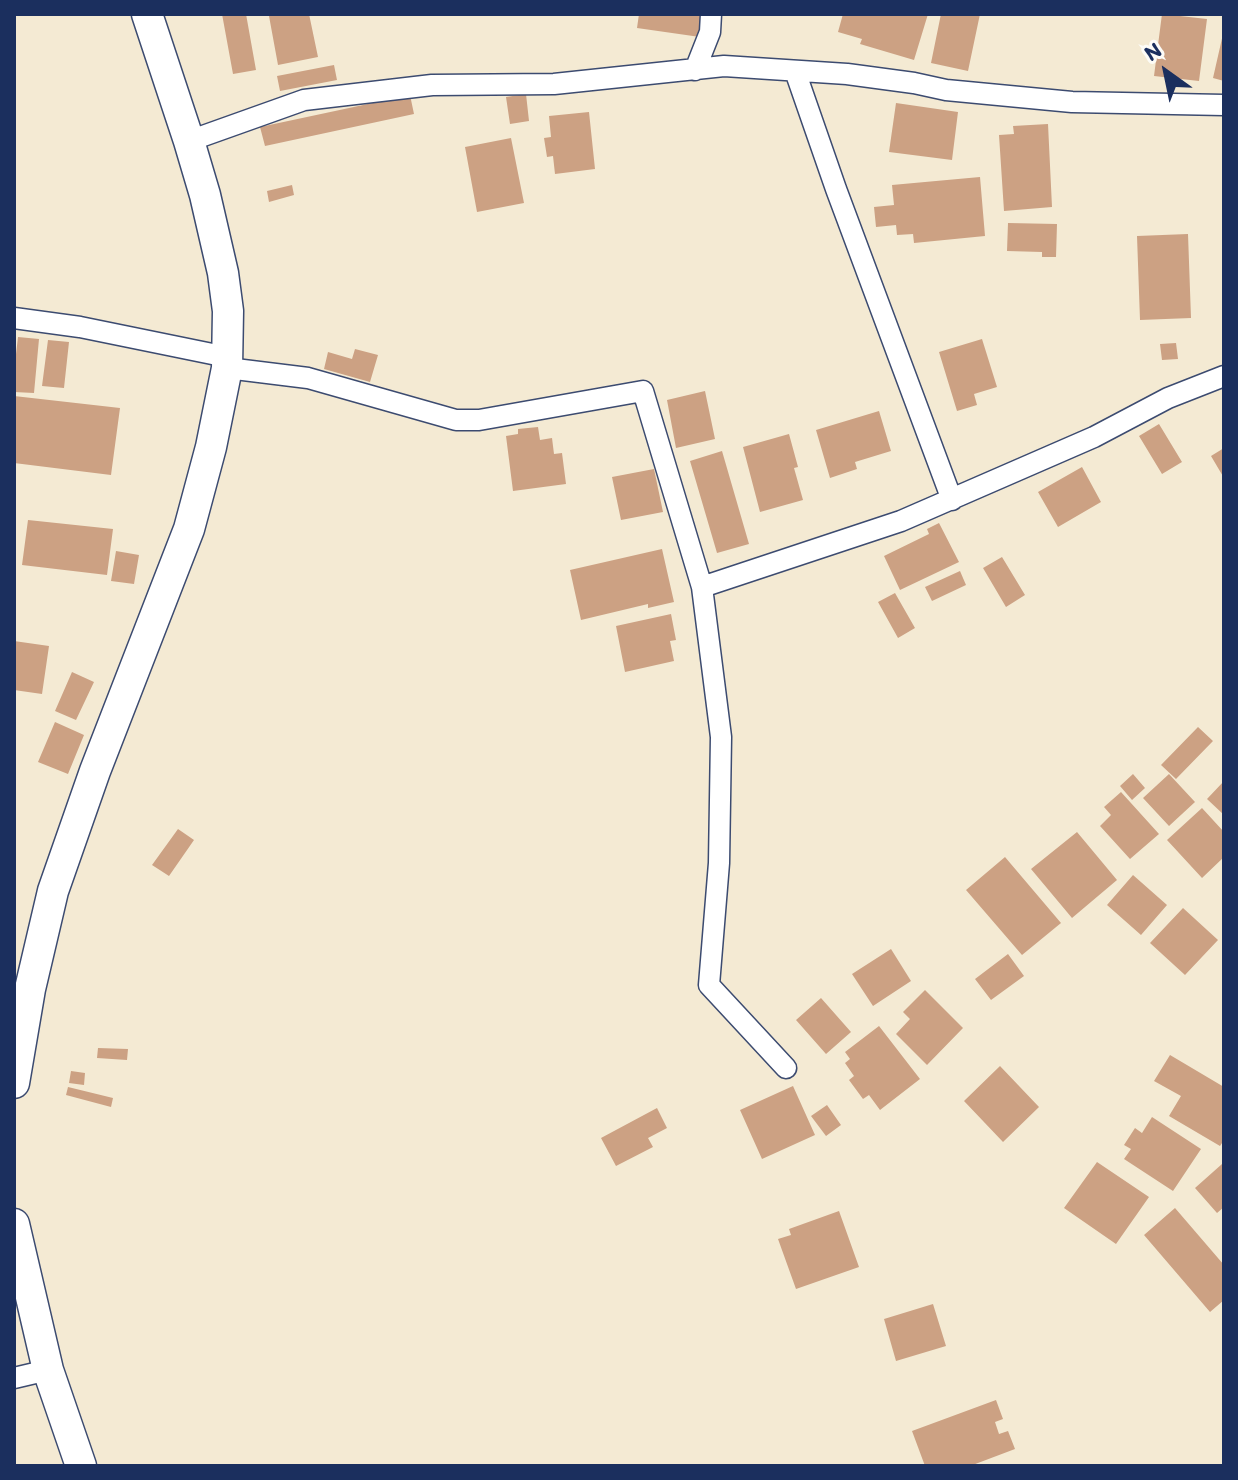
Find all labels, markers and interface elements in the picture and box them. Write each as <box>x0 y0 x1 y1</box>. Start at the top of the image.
north arrow <box>1126 32 1206 112</box>
text: N <box>1139 36 1166 67</box>

